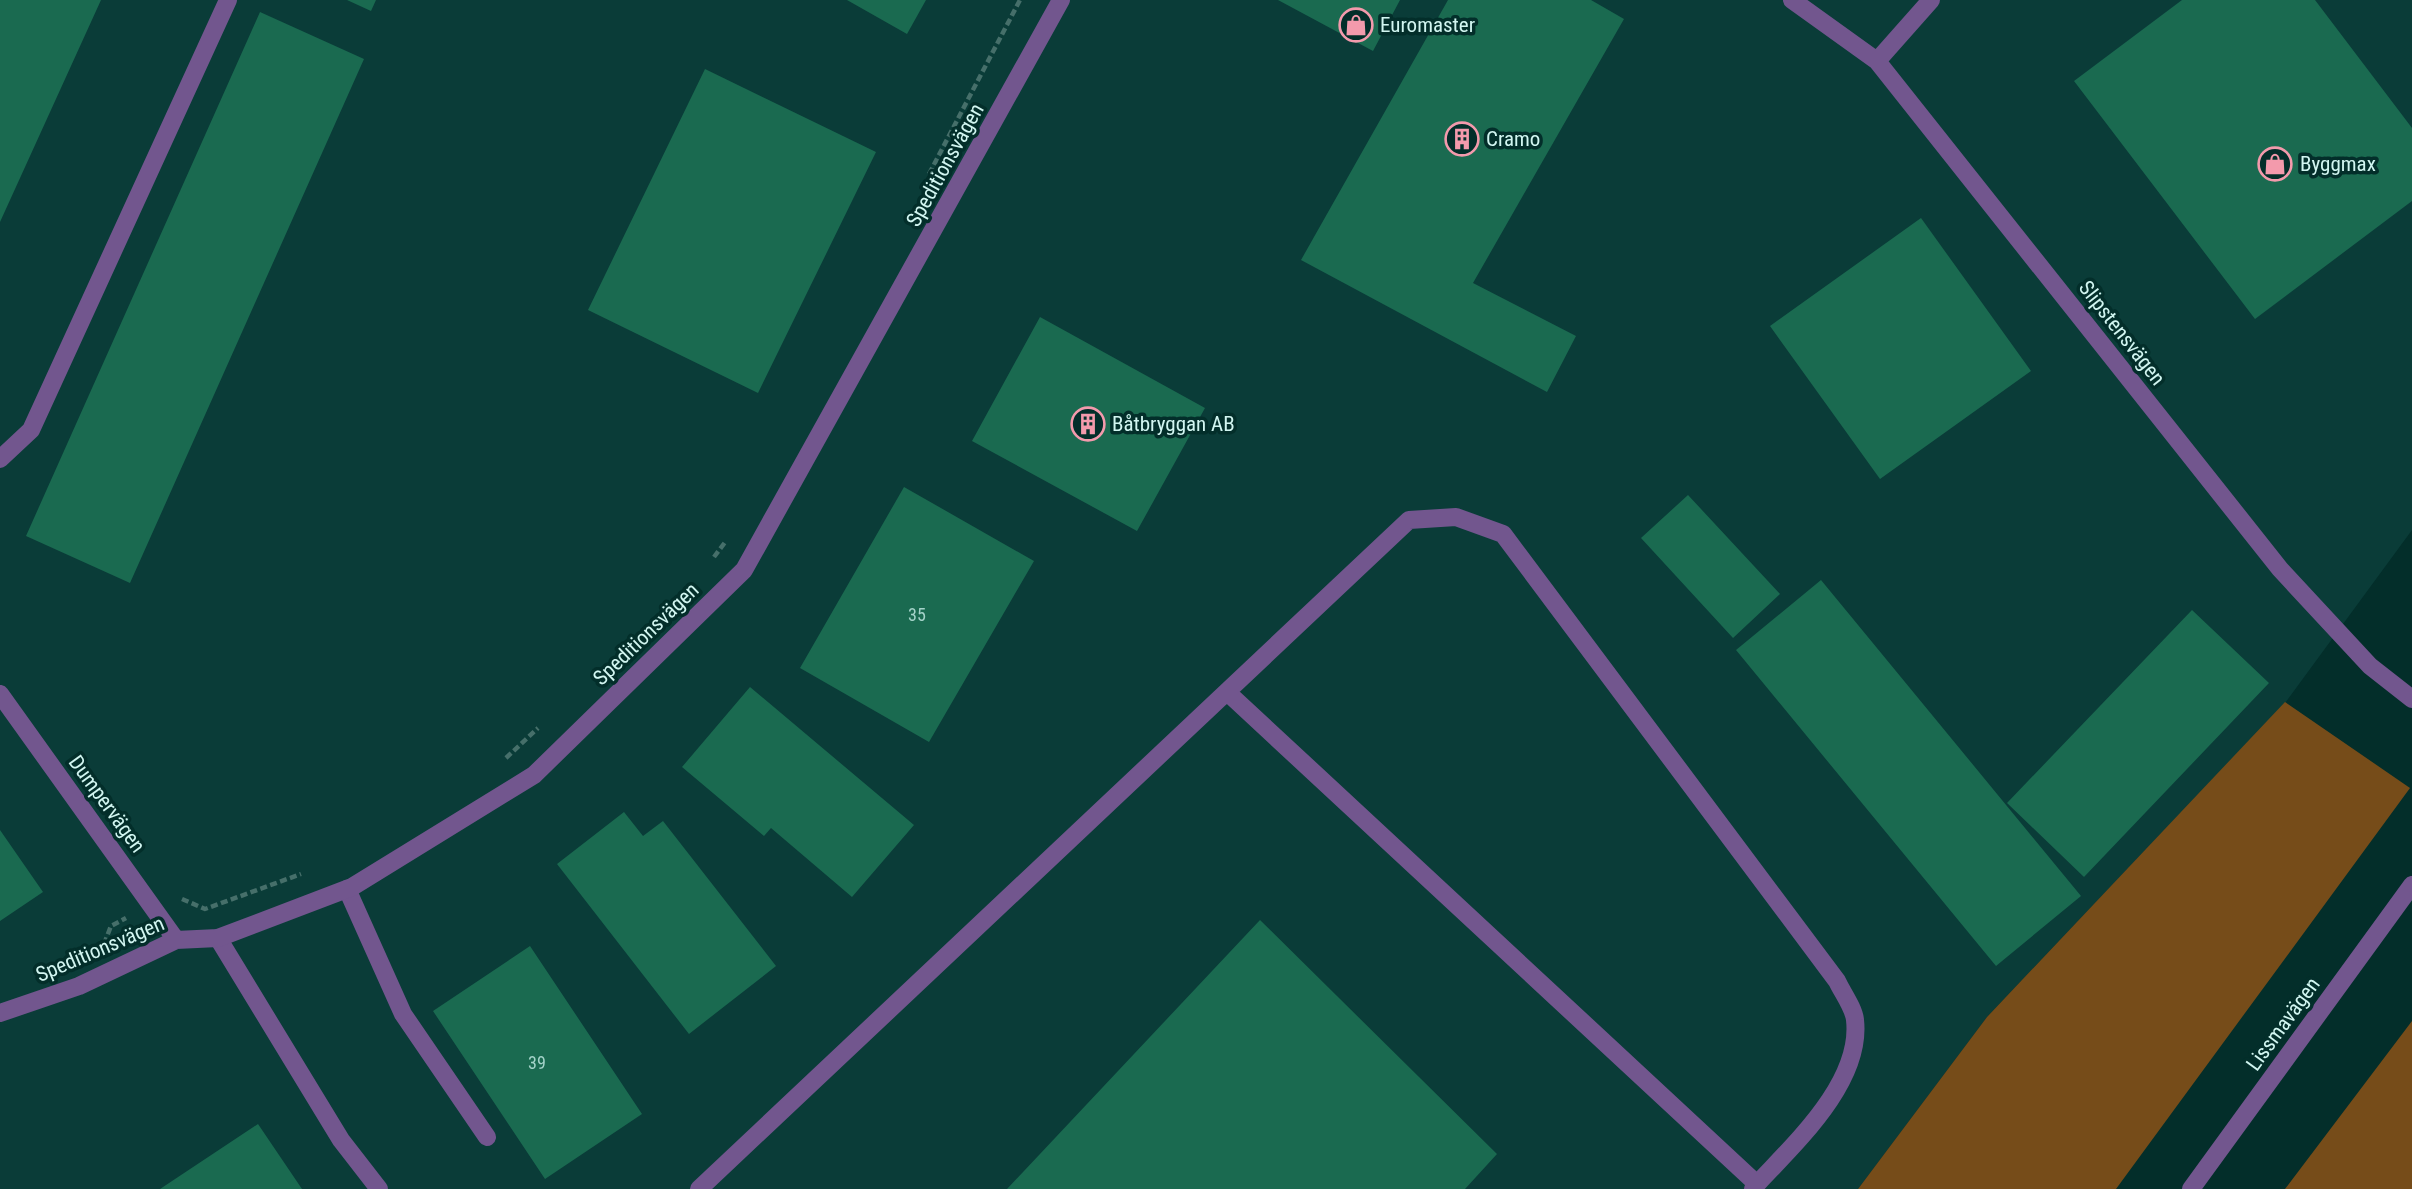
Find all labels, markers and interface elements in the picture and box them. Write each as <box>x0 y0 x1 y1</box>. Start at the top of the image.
shop icon: Euromaster <box>1337 6 1375 44</box>
place label: Euromaster <box>1380 13 1475 37</box>
street label: Speditionsvägen <box>901 99 989 231</box>
building icon: Cramo <box>1443 120 1481 158</box>
place label: Cramo <box>1486 127 1540 151</box>
shop icon: Byggmax <box>2256 145 2294 183</box>
place label: Byggmax <box>2300 152 2376 176</box>
street label: Slipstensvägen <box>2074 276 2170 390</box>
building icon: Båtbryggan AB <box>1069 405 1107 443</box>
place label: Båtbryggan AB <box>1112 412 1235 436</box>
street label: Speditionsvägen <box>588 578 704 690</box>
house number: 35 <box>908 604 926 625</box>
street label: Dumpervägen <box>64 751 150 857</box>
street label: Speditionsvägen <box>32 911 168 987</box>
street label: Lissmavägen <box>2241 973 2325 1075</box>
house number: 39 <box>528 1052 546 1073</box>

